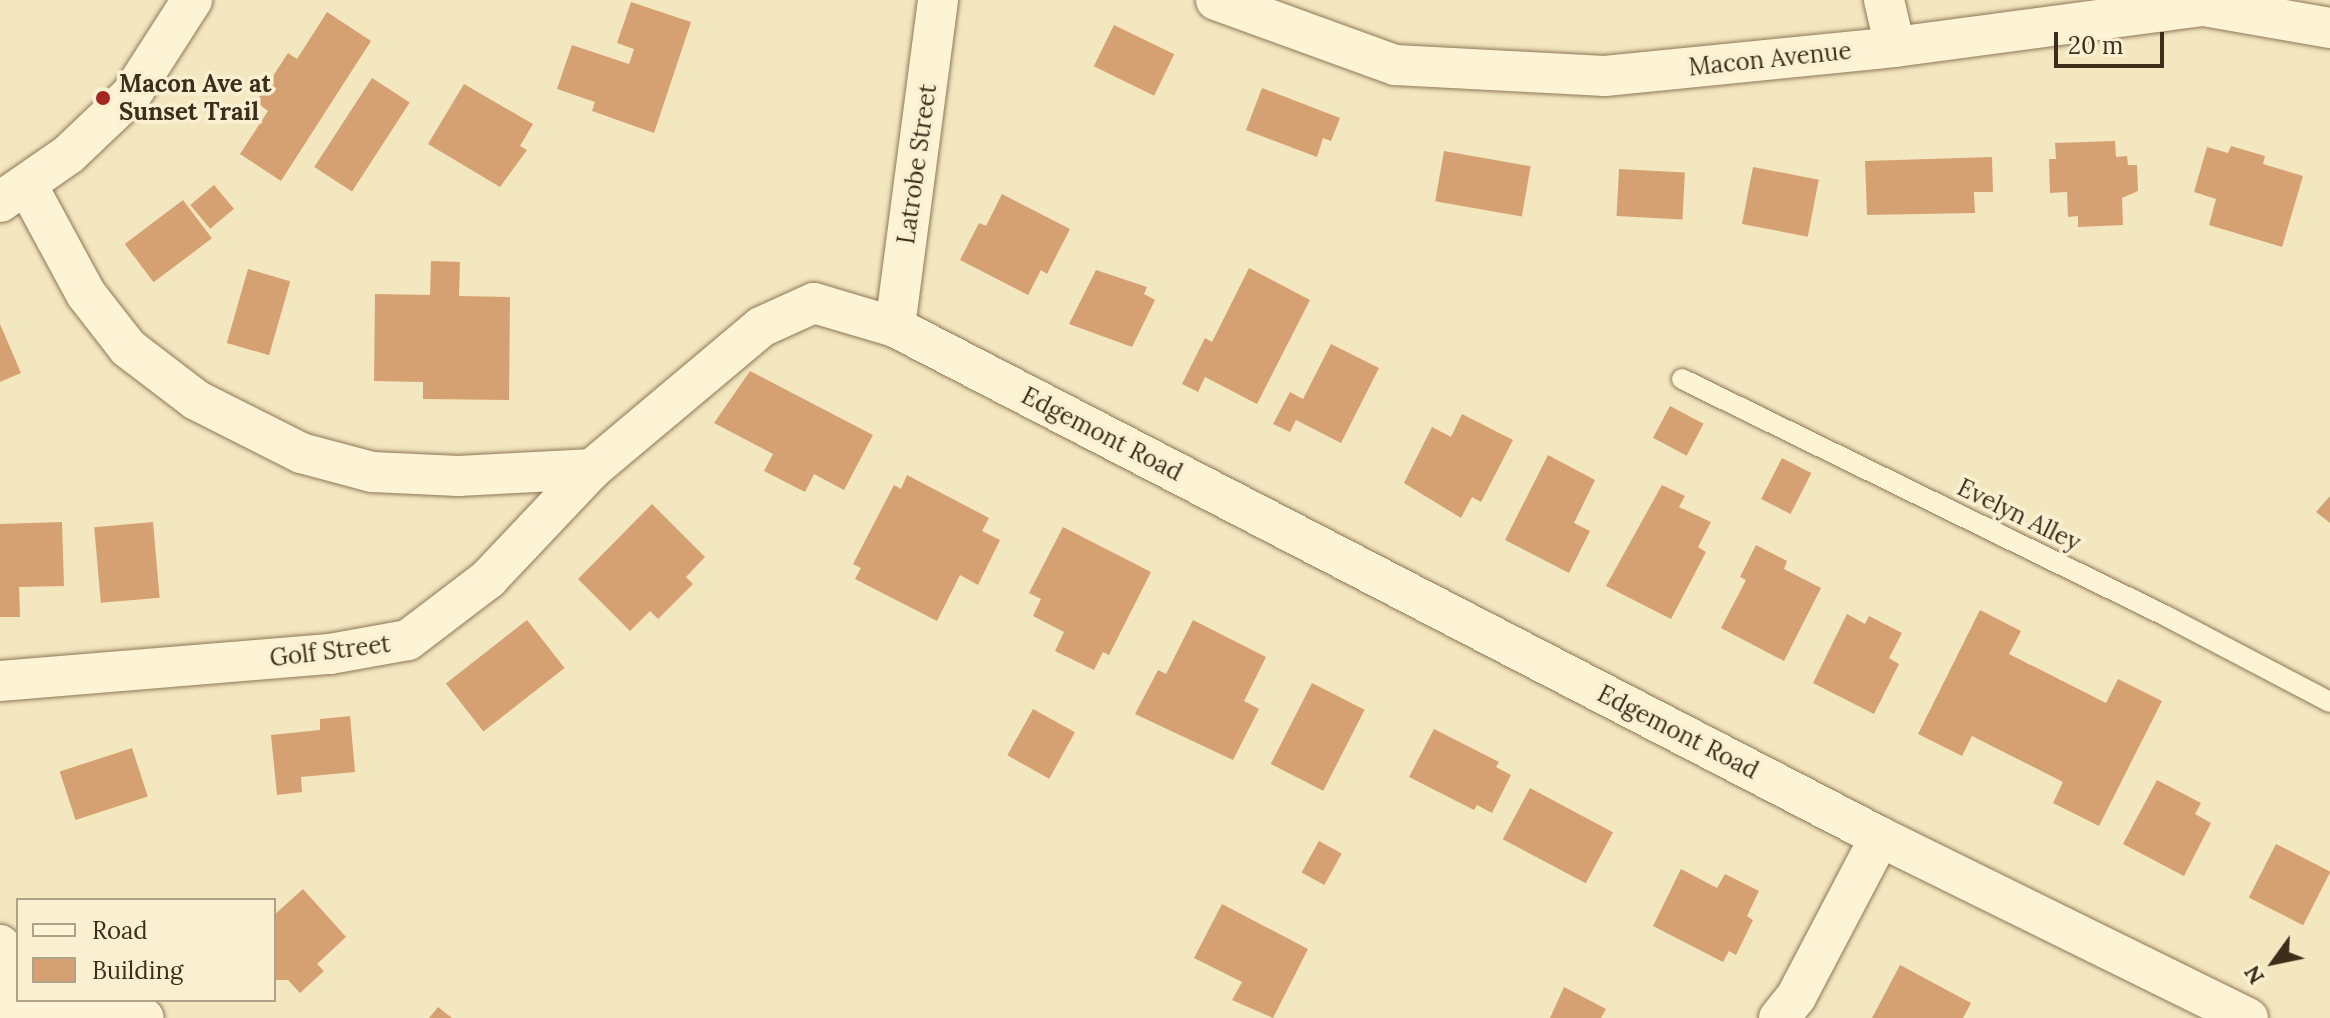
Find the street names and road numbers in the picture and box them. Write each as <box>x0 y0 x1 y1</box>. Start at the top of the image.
street label: Macon Avenue <box>1687 36 1853 82</box>
street label: Latrobe Street <box>892 82 942 246</box>
street label: Edgemont Road <box>1017 381 1187 487</box>
street label: Evelyn Alley <box>1953 473 2085 557</box>
street label: Golf Street <box>268 629 392 673</box>
street label: Edgemont Road <box>1593 679 1763 785</box>

